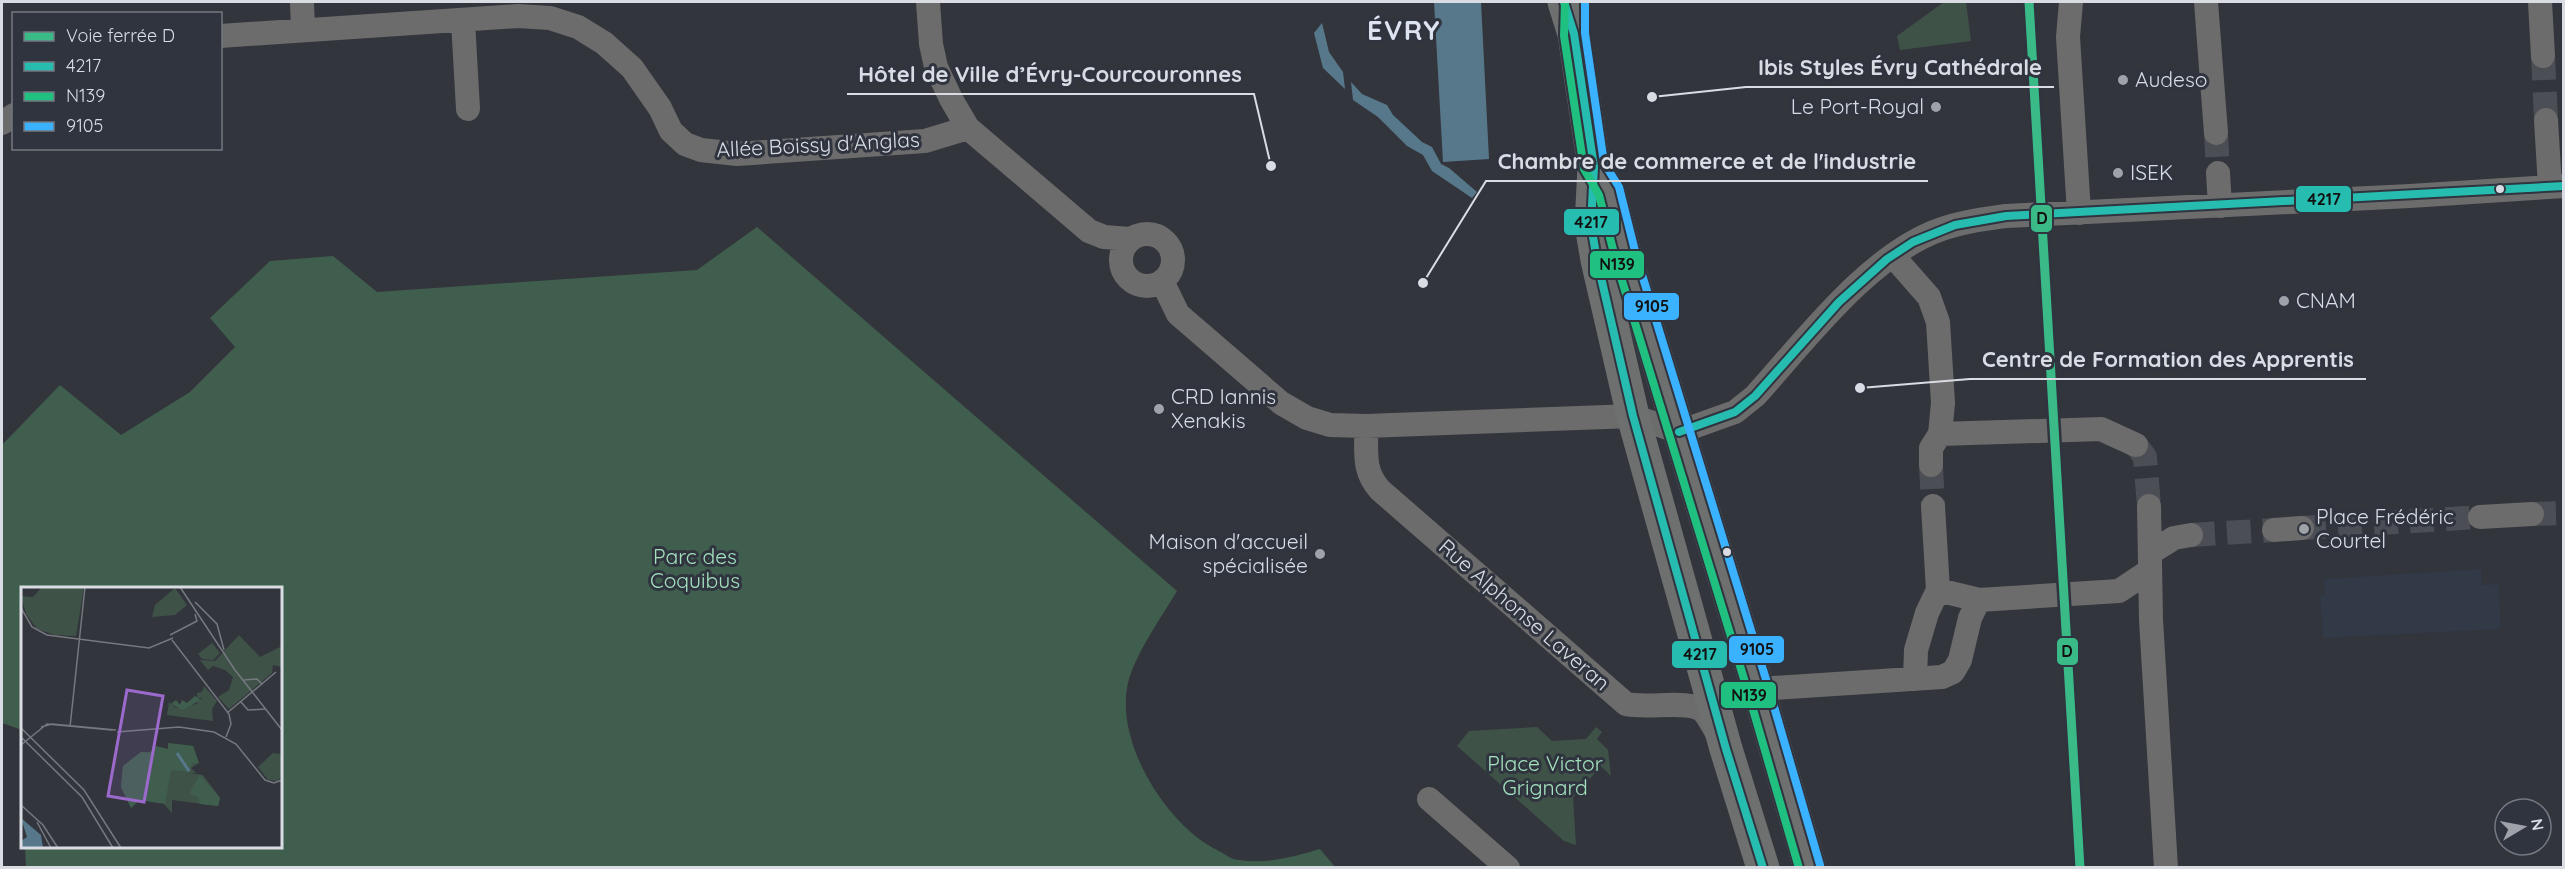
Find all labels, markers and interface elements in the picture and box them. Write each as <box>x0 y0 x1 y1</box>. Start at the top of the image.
legend <box>12 12 222 150</box>
district label: ÉVRY <box>1367 13 1441 47</box>
text: Voie ferrée D <box>66 24 175 47</box>
callout: Ibis Styles Évry Cathédrale <box>1746 47 2054 87</box>
text: Ibis Styles Évry Cathédrale <box>1758 53 2042 81</box>
text: 4217 <box>66 54 101 77</box>
callout: Hôtel de Ville d’Évry-Courcouronnes <box>847 54 1254 94</box>
text: Hôtel de Ville d’Évry-Courcouronnes <box>858 60 1242 88</box>
place label: Audeso <box>2135 66 2207 92</box>
marker: Audeso <box>2116 73 2130 87</box>
text: N139 <box>66 84 105 107</box>
place label: Le Port-Royal <box>1791 93 1924 119</box>
marker: Le Port-Royal <box>1929 100 1943 114</box>
text: 9105 <box>66 114 103 137</box>
street label: Allée Boissy d'Anglas <box>716 126 920 162</box>
callout: Chambre de commerce et de l'industrie <box>1486 141 1928 181</box>
text: Chambre de commerce et de l'industrie <box>1498 147 1916 175</box>
place label: ISEK <box>2130 159 2173 185</box>
marker: ISEK <box>2111 166 2125 180</box>
unlabelled marker <box>2494 183 2506 195</box>
line badge: 4217 <box>2295 185 2352 213</box>
text: 4217 <box>2307 189 2341 209</box>
line badge: D <box>2030 204 2053 233</box>
line badge: 4217 <box>1563 208 1620 236</box>
text: D <box>2036 208 2048 228</box>
text: 4217 <box>1574 212 1608 232</box>
line badge: N139 <box>1589 250 1645 279</box>
text: N139 <box>1599 254 1635 274</box>
place label: CNAM <box>2296 287 2356 313</box>
line badge: 9105 <box>1623 292 1680 321</box>
marker: CNAM <box>2277 294 2291 308</box>
text: 9105 <box>1635 296 1669 316</box>
callout: Centre de Formation des Apprentis <box>1970 339 2366 379</box>
text: Centre de Formation des Apprentis <box>1982 345 2354 373</box>
place label: CRD Iannis Xenakis <box>1171 383 1276 433</box>
marker: CRD Iannis Xenakis <box>1152 402 1166 416</box>
place label: Place Frédéric Courtel <box>2316 503 2454 553</box>
marker: Place Frédéric Courtel <box>2297 522 2311 536</box>
place label: Maison d'accueil spécialisée <box>1149 528 1308 578</box>
street label: Rue Alphonse Laveran <box>1434 533 1615 696</box>
park label: Parc des Coquibus <box>650 543 740 593</box>
unlabelled marker <box>1721 546 1733 558</box>
marker: Maison d'accueil spécialisée <box>1313 547 1327 561</box>
inset map <box>21 587 282 848</box>
line badge: 9105 <box>1728 635 1785 664</box>
line badge: D <box>2056 637 2079 666</box>
text: 9105 <box>1740 639 1774 659</box>
line badge: 4217 <box>1671 640 1728 669</box>
text: D <box>2061 641 2073 661</box>
text: 4217 <box>1683 644 1717 664</box>
line badge: N139 <box>1720 681 1777 709</box>
text: N139 <box>1731 685 1767 705</box>
park label: Place Victor Grignard <box>1487 750 1603 800</box>
north arrow <box>2493 797 2553 857</box>
text: N <box>2527 817 2549 832</box>

